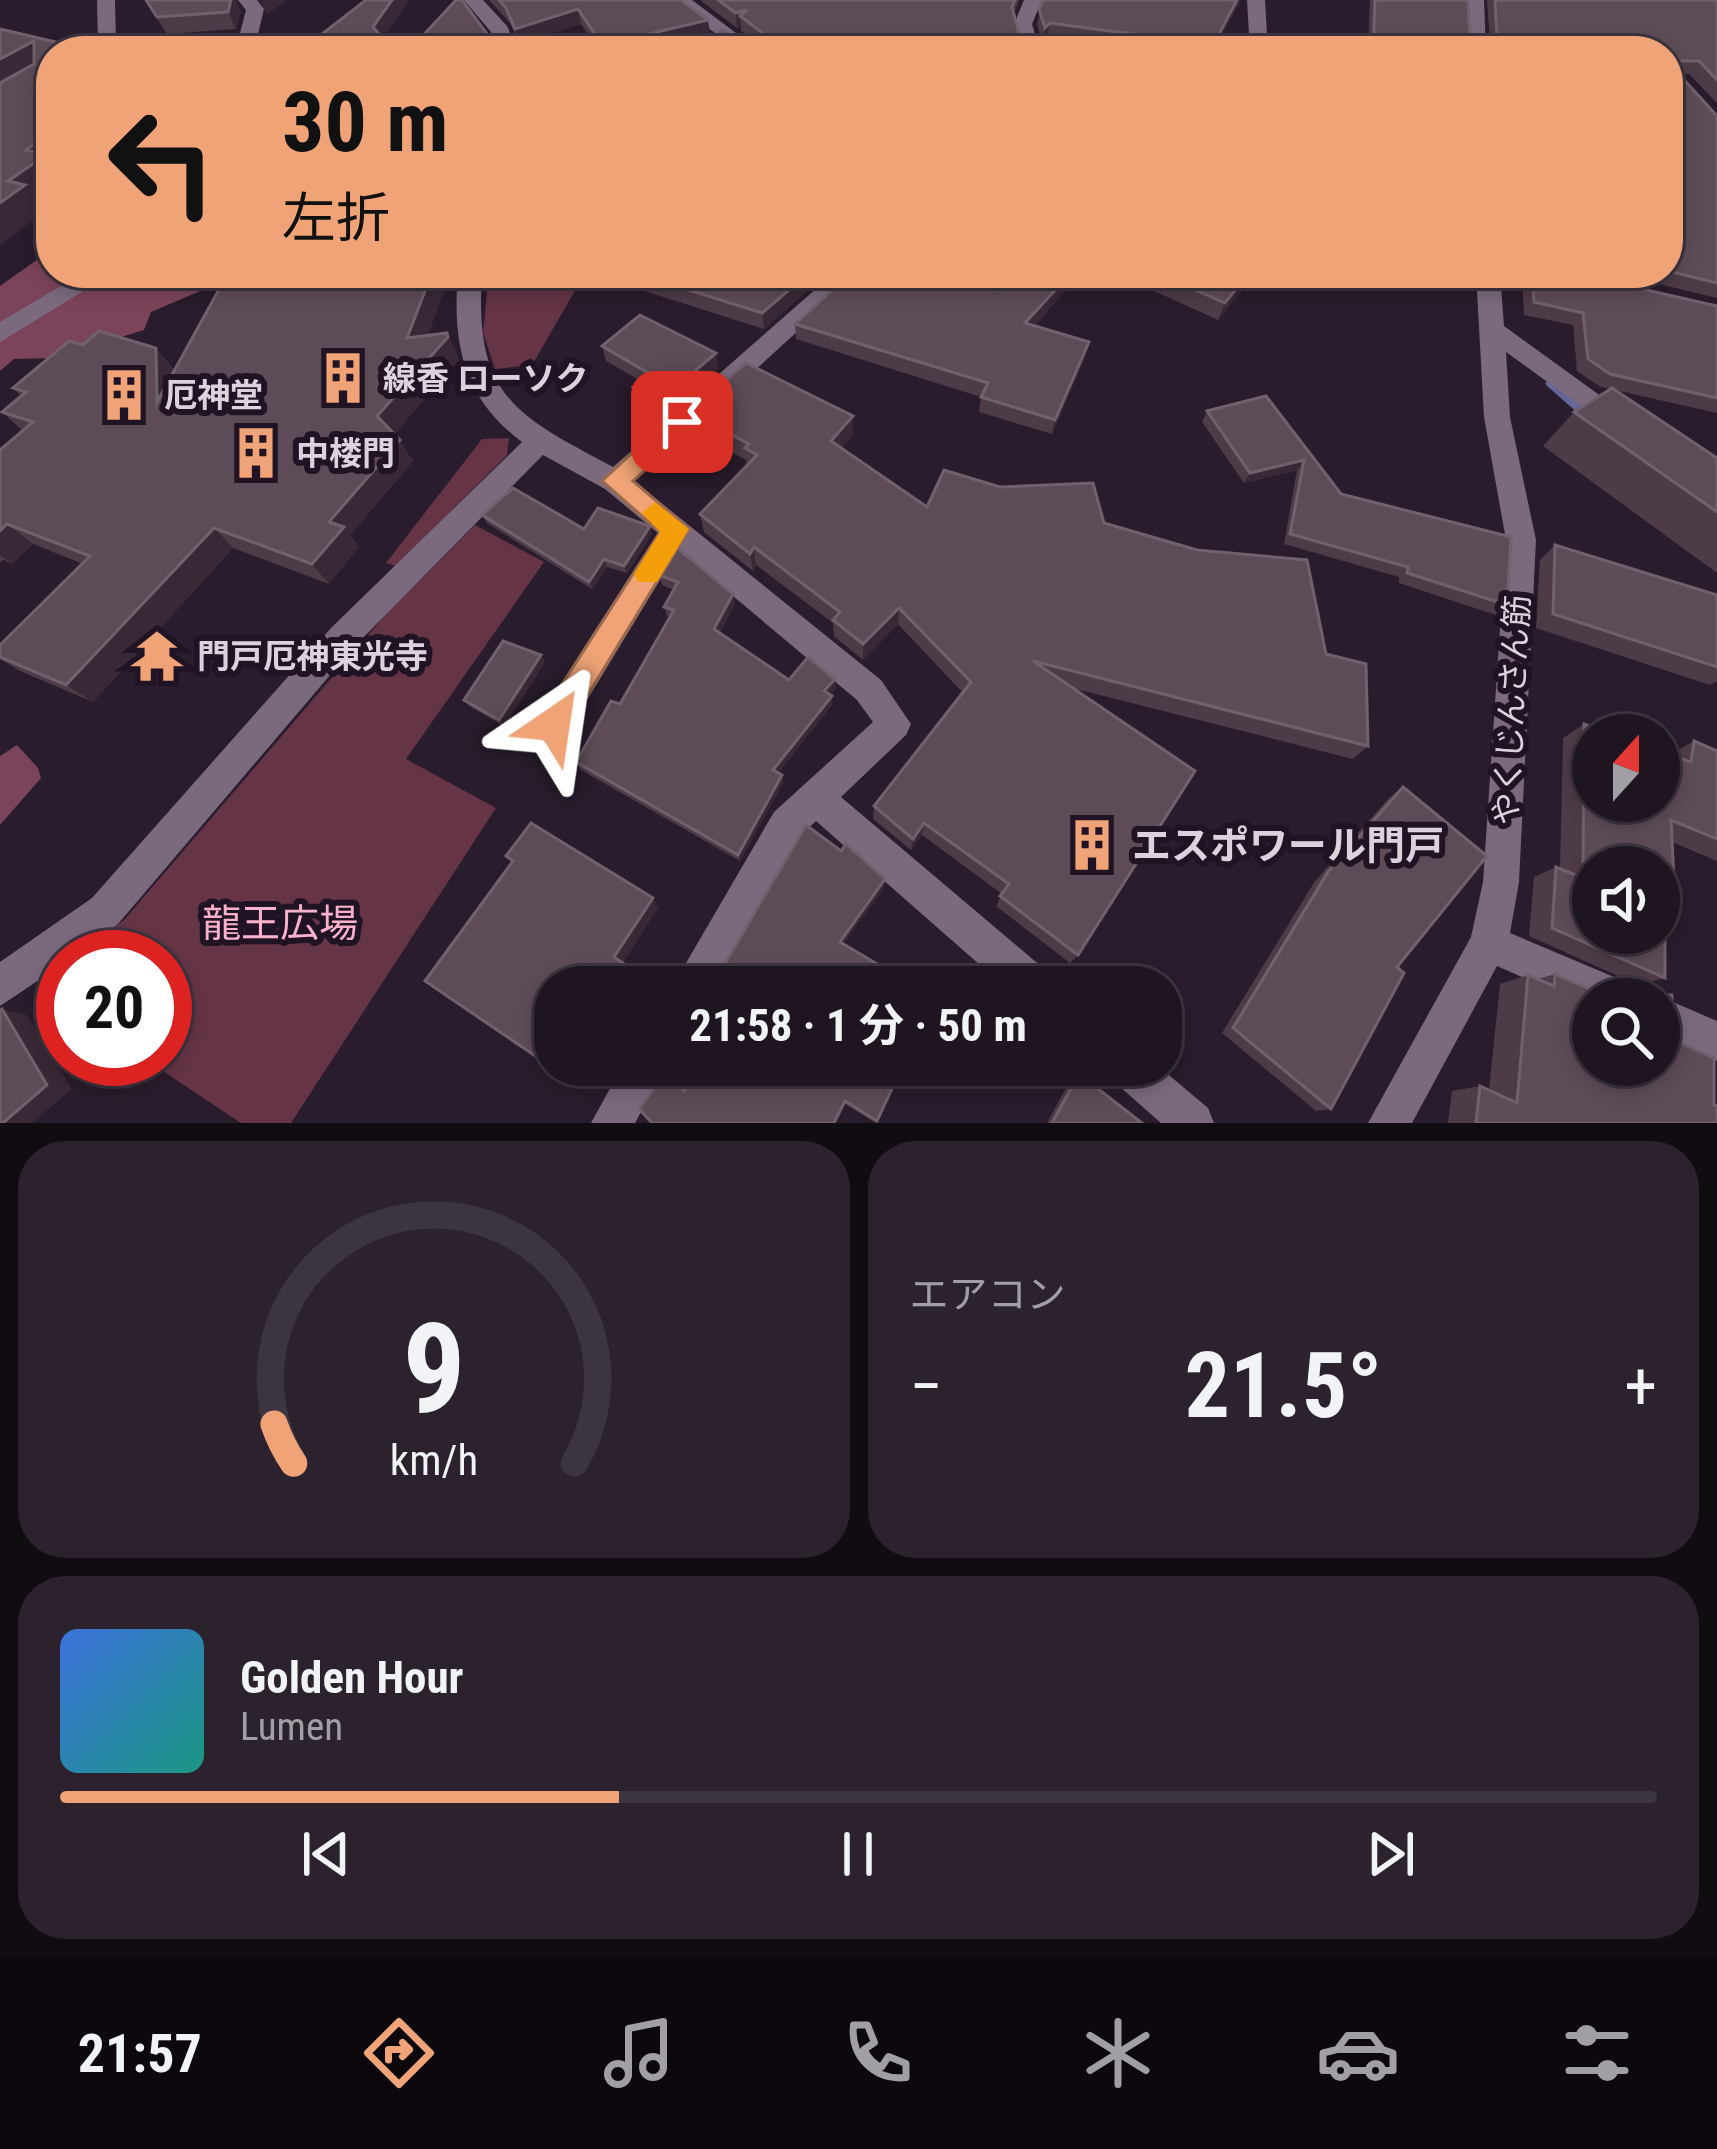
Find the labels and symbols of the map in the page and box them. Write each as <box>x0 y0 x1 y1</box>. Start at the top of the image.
building icon: 線香 ローソク <box>314 349 372 407</box>
place label: 線香 ローソク <box>383 359 589 398</box>
building icon: 厄神堂 <box>95 366 153 424</box>
pin <box>631 371 733 473</box>
place label: 厄神堂 <box>164 376 263 415</box>
building icon: 中楼門 <box>227 424 285 482</box>
place label: 中楼門 <box>296 434 395 473</box>
street label: やくじんさん筋 <box>1486 594 1537 826</box>
temple icon: 門戸厄神東光寺 <box>128 627 186 685</box>
place label: 門戸厄神東光寺 <box>197 637 428 676</box>
position arrow <box>491 661 617 787</box>
north arrow <box>1572 714 1680 822</box>
building icon: エスポワール門戸 <box>1063 816 1121 874</box>
place label: エスポワール門戸 <box>1132 823 1444 869</box>
park label: 龍王広場 <box>202 901 358 947</box>
speed limit sign: 20 <box>36 930 192 1086</box>

